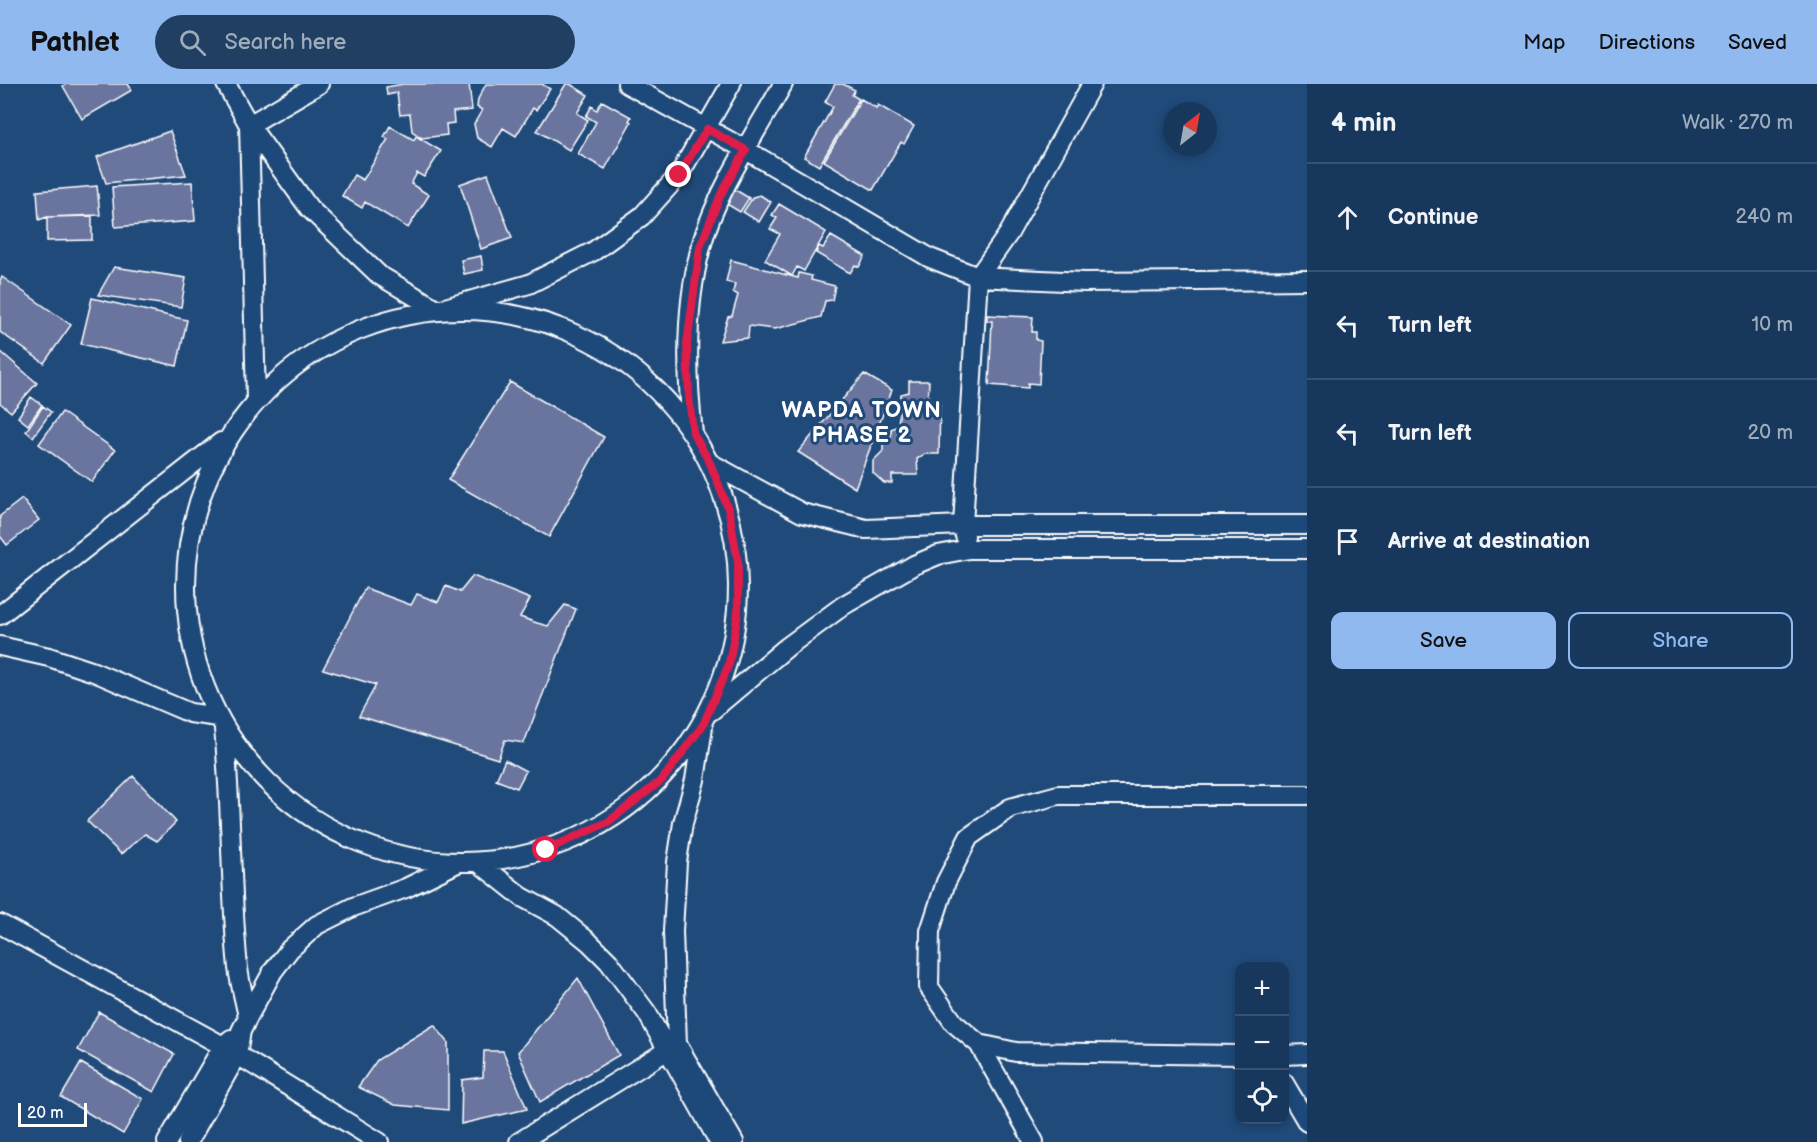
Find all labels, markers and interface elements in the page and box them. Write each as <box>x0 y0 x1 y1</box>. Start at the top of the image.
search box <box>155 15 575 69</box>
text: Pathlet <box>30 26 119 59</box>
icon: search <box>176 26 209 59</box>
text: Search here <box>224 29 346 56</box>
text: Map <box>1523 30 1566 55</box>
text: Directions <box>1599 30 1695 55</box>
text: Saved <box>1728 30 1787 55</box>
north arrow <box>1163 102 1217 156</box>
text: 4 min <box>1331 108 1396 139</box>
text: Walk · 270 m <box>1682 111 1793 135</box>
route end <box>665 161 691 187</box>
icon: ahead <box>1331 201 1364 234</box>
text: Continue <box>1388 204 1478 231</box>
text: 240 m <box>1736 205 1793 229</box>
icon: left <box>1331 309 1364 342</box>
text: Turn left <box>1388 312 1472 339</box>
text: 10 m <box>1752 313 1793 337</box>
district label: WAPDA TOWN PHASE 2 <box>782 397 942 449</box>
icon: left <box>1331 417 1364 450</box>
text: Turn left <box>1388 420 1472 447</box>
text: 20 m <box>1748 421 1793 445</box>
icon: arrive <box>1331 525 1364 558</box>
text: Arrive at destination <box>1388 528 1590 555</box>
button: Save <box>1331 612 1556 669</box>
button: Share <box>1568 612 1793 669</box>
route start <box>532 836 558 862</box>
map controls <box>1235 962 1289 1124</box>
button: + <box>1235 962 1289 1016</box>
button: − <box>1235 1016 1289 1070</box>
button: locate <box>1235 1070 1289 1124</box>
scale bar <box>18 1100 87 1128</box>
text: 20 m <box>27 1104 63 1123</box>

